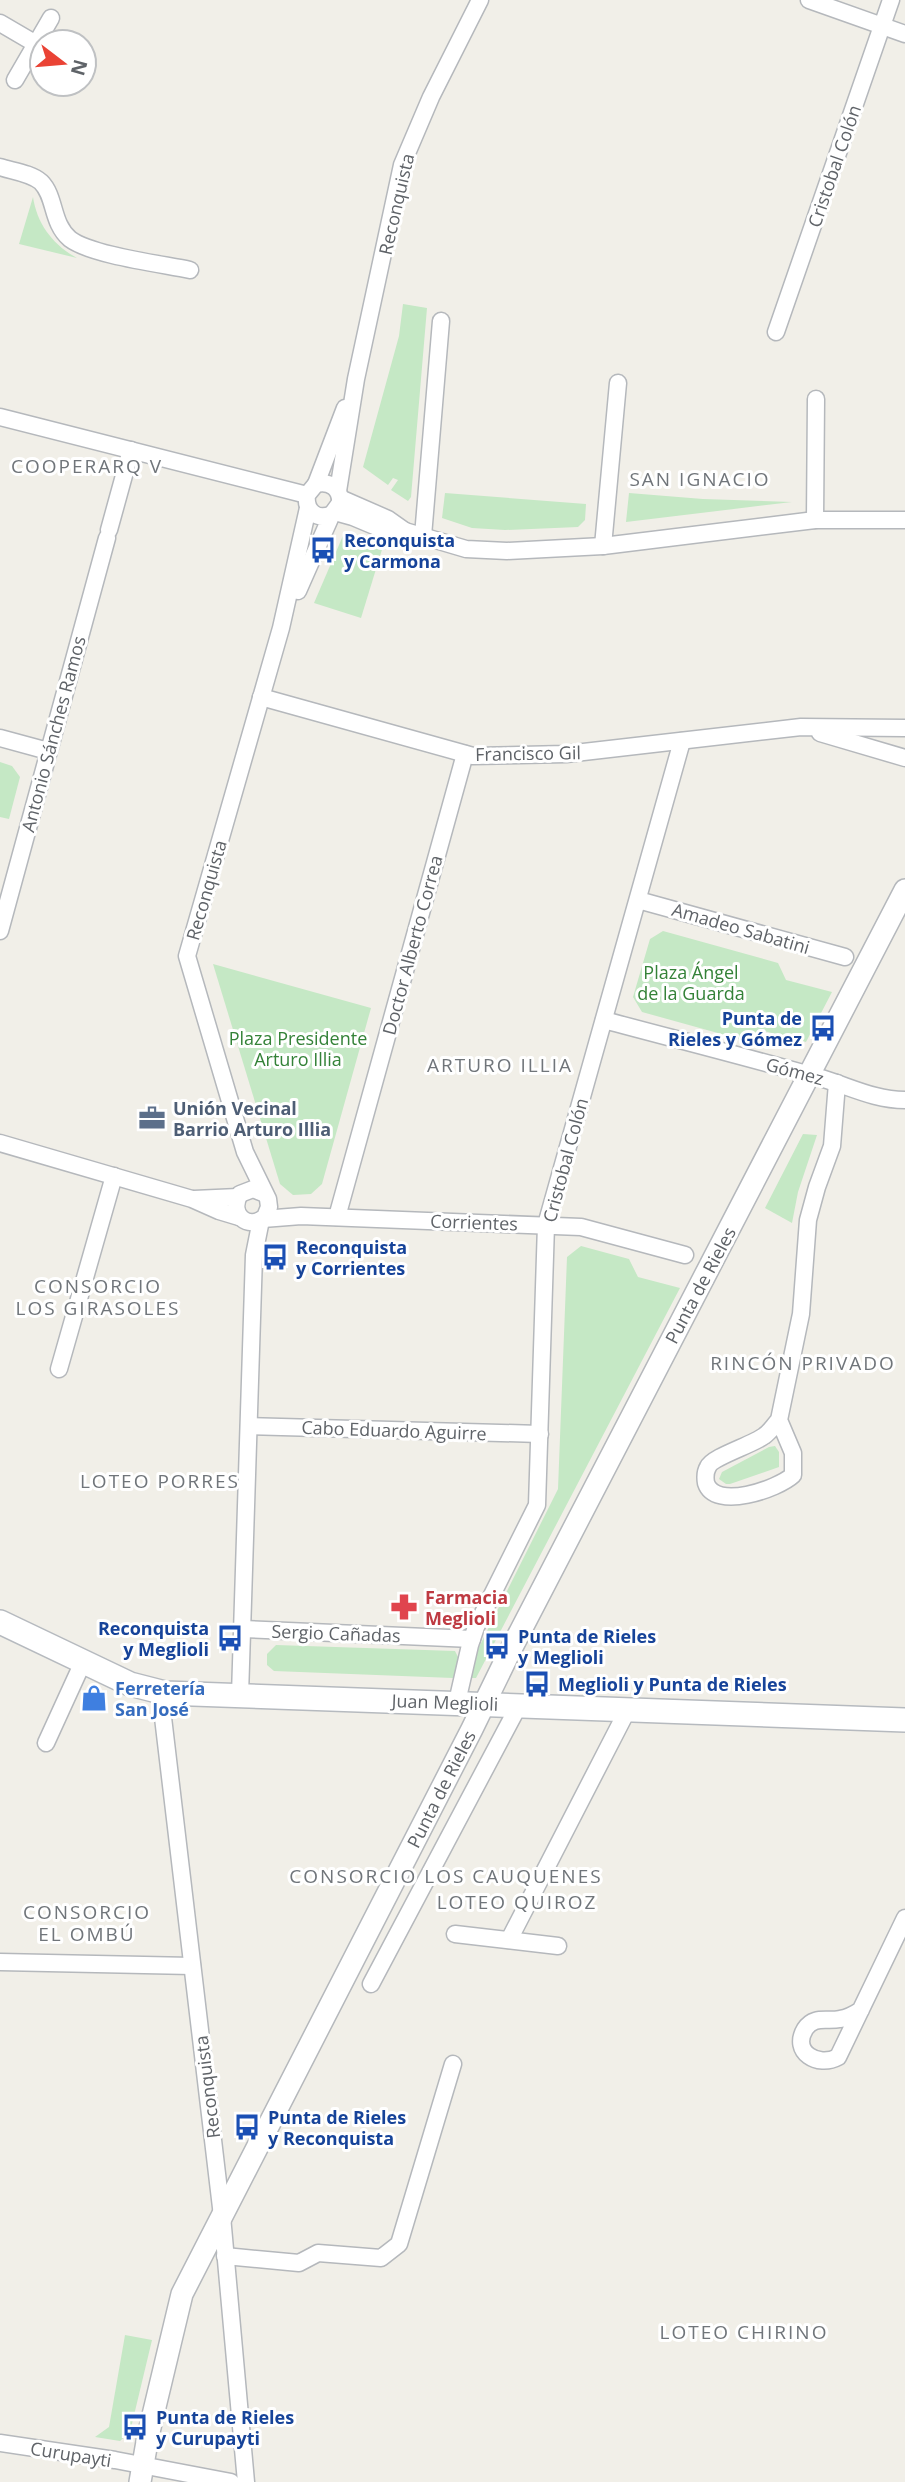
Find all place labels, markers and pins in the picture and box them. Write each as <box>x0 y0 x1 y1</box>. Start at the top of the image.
place label: Reconquista y Carmona <box>344 528 455 573</box>
bus stop icon: Reconquista y Carmona <box>308 535 338 565</box>
place label: Punta de Rieles y Gómez <box>668 1006 802 1051</box>
bus stop icon: Punta de Rieles y Gómez <box>808 1013 838 1043</box>
place label: Unión Vecinal Barrio Arturo Illia <box>173 1096 331 1141</box>
office icon: Unión Vecinal Barrio Arturo Illia <box>137 1103 167 1133</box>
place label: Reconquista y Corrientes <box>296 1235 407 1280</box>
bus stop icon: Reconquista y Corrientes <box>260 1242 290 1272</box>
place label: Farmacia Meglioli <box>425 1585 508 1630</box>
pharmacy icon: Farmacia Meglioli <box>389 1592 419 1622</box>
place label: Reconquista y Meglioli <box>98 1616 209 1661</box>
bus stop icon: Reconquista y Meglioli <box>215 1623 245 1653</box>
place label: Punta de Rieles y Meglioli <box>518 1624 656 1669</box>
bus stop icon: Punta de Rieles y Meglioli <box>482 1631 512 1661</box>
bus stop icon: Meglioli y Punta de Rieles <box>522 1669 552 1699</box>
place label: Meglioli y Punta de Rieles <box>558 1672 787 1696</box>
place label: Ferretería San José <box>115 1676 205 1721</box>
shop icon: Ferretería San José <box>79 1683 109 1713</box>
place label: Punta de Rieles y Reconquista <box>268 2105 406 2150</box>
bus stop icon: Punta de Rieles y Reconquista <box>232 2112 262 2142</box>
place label: Punta de Rieles y Curupayti <box>156 2405 294 2450</box>
bus stop icon: Punta de Rieles y Curupayti <box>120 2412 150 2442</box>

